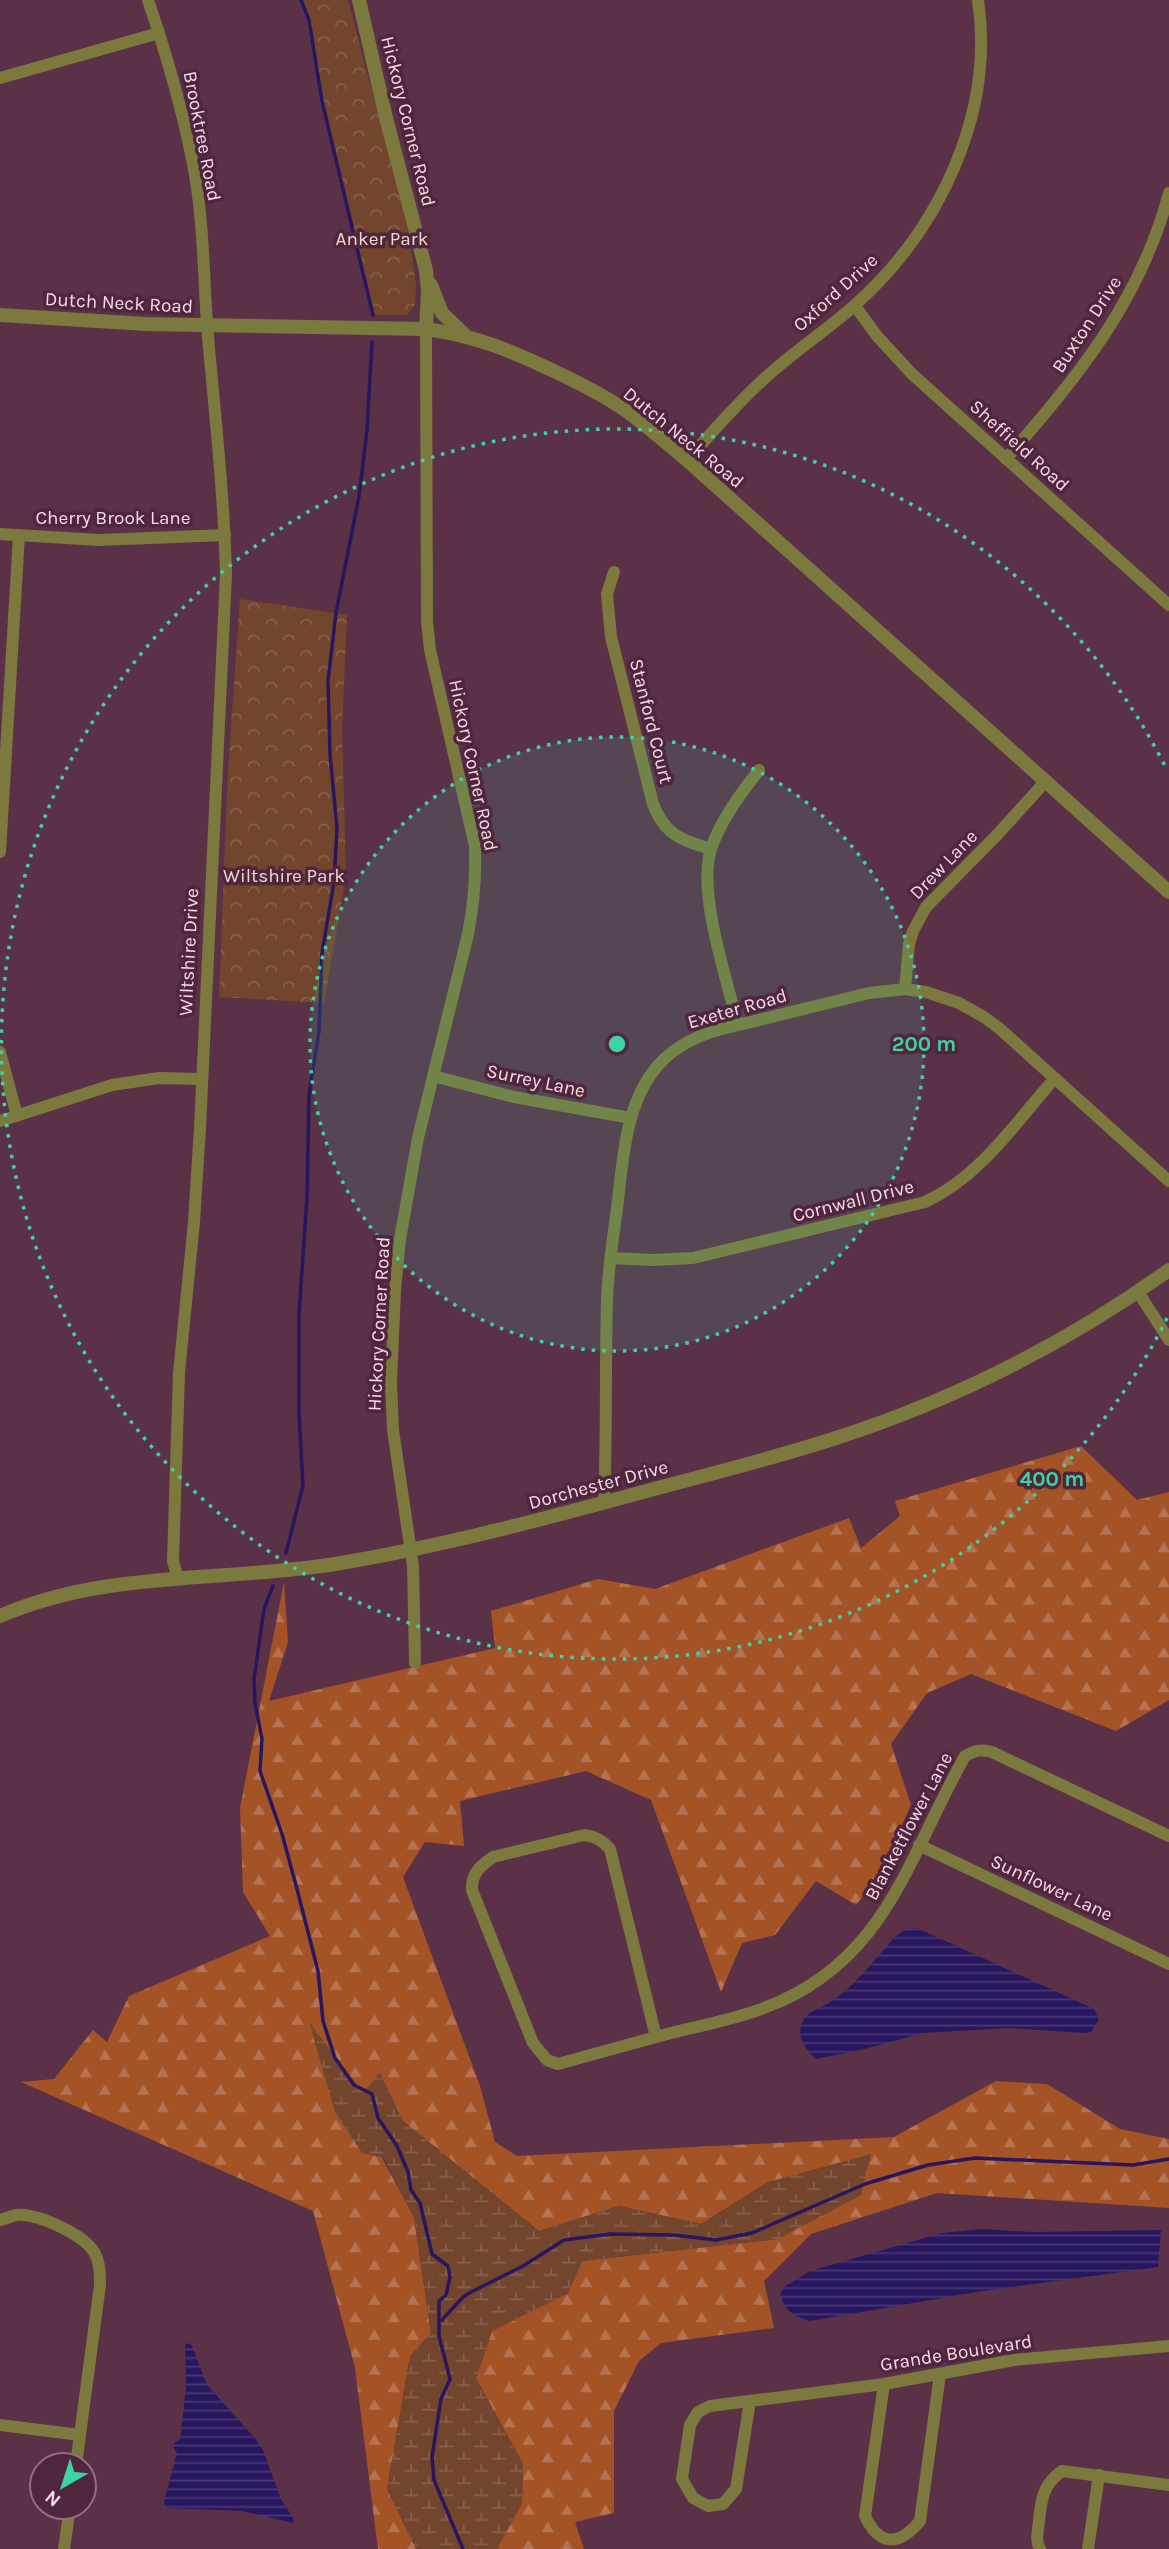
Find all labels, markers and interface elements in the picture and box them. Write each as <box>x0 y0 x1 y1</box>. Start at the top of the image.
street label: Hickory Corner Road <box>376 34 440 209</box>
street label: Brooktree Road <box>179 69 225 203</box>
park label: Anker Park <box>336 228 429 250</box>
street label: Oxford Drive <box>789 249 882 336</box>
street label: Buxton Drive <box>1047 272 1126 377</box>
street label: Dutch Neck Road <box>44 288 194 318</box>
street label: Dutch Neck Road <box>619 383 748 493</box>
street label: Sheffield Road <box>965 395 1074 496</box>
street label: Cherry Brook Lane <box>35 507 191 529</box>
street label: Stanford Court <box>625 657 677 786</box>
street label: Hickory Corner Road <box>444 677 502 853</box>
street label: Drew Lane <box>905 825 982 904</box>
park label: Wiltshire Park <box>223 865 345 887</box>
street label: Wiltshire Drive <box>175 888 203 1016</box>
street label: Exeter Road <box>685 984 789 1034</box>
centre of rings <box>605 1032 629 1056</box>
text: 200 m <box>892 1032 956 1056</box>
street label: Surrey Lane <box>484 1060 587 1102</box>
street label: Cornwall Drive <box>790 1175 916 1227</box>
street label: Hickory Corner Road <box>363 1236 395 1412</box>
street label: Dorchester Drive <box>526 1456 670 1514</box>
text: 400 m <box>1020 1467 1084 1491</box>
street label: Blanketflower Lane <box>861 1749 957 1904</box>
street label: Sunflower Lane <box>987 1850 1116 1926</box>
street label: Grande Boulevard <box>879 2330 1034 2376</box>
north arrow <box>28 2451 98 2521</box>
text: N <box>41 2486 65 2511</box>

